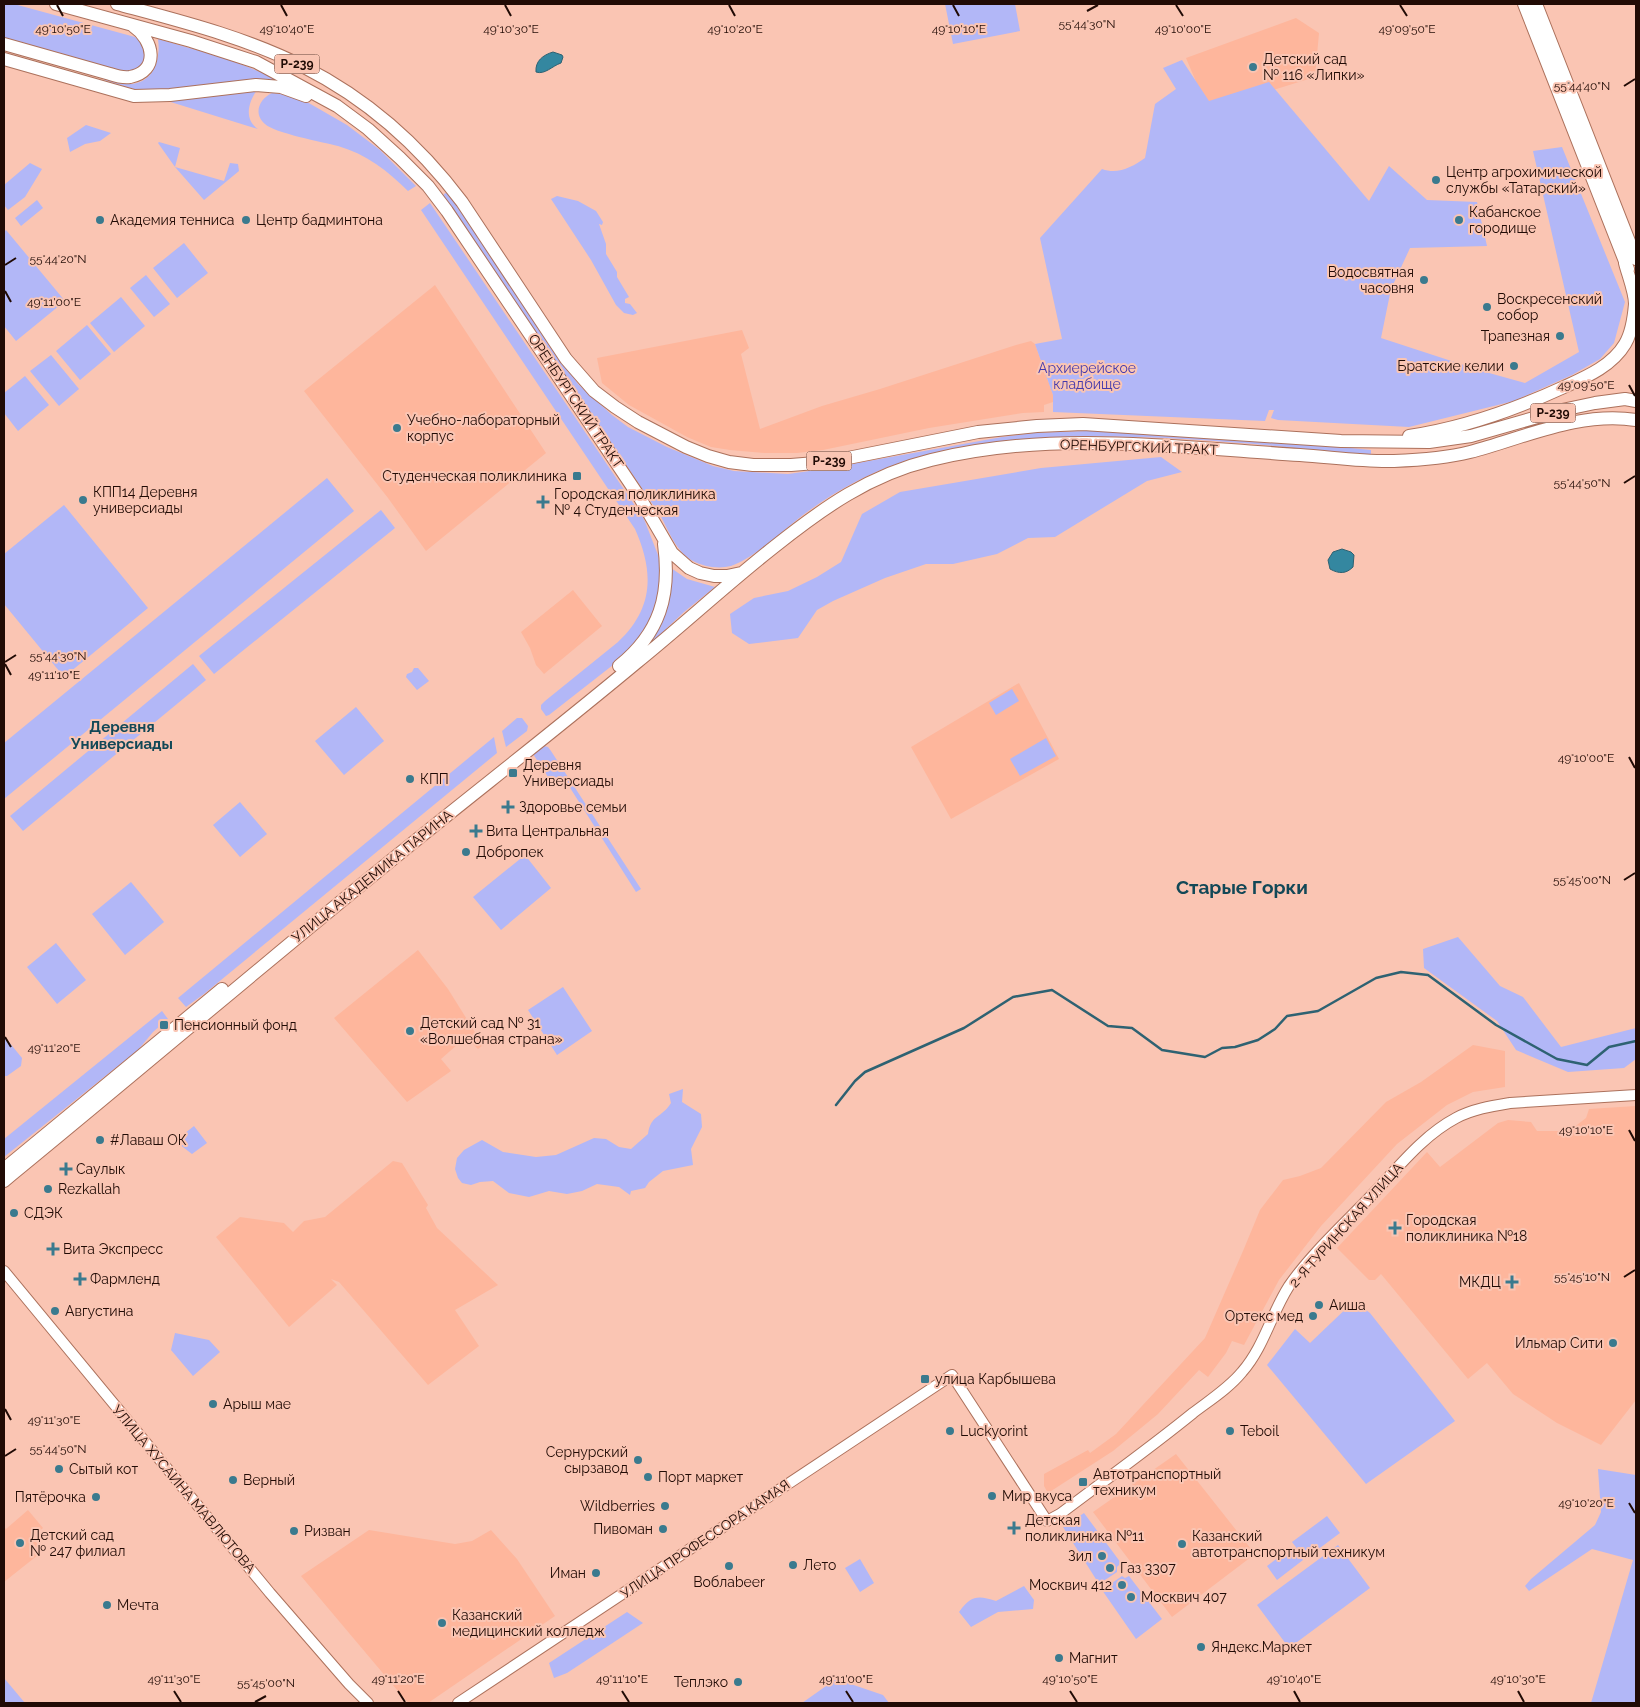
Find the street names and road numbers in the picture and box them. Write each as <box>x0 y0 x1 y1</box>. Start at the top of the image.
road number: Р-239 <box>274 54 320 74</box>
street label: ОРЕНБУРГСКИЙ ТРАКТ <box>525 330 628 471</box>
road number: Р-239 <box>1530 403 1576 422</box>
street label: ОРЕНБУРГСКИЙ ТРАКТ <box>1060 435 1219 458</box>
road number: Р-239 <box>806 452 852 471</box>
street label: УЛИЦА АКАДЕМИКА ПАРИНА <box>289 806 456 946</box>
street label: 2-Я ТУРИНСКАЯ УЛИЦА <box>1286 1159 1406 1290</box>
street label: УЛИЦА ХУСАИНА МАВЛЮТОВА <box>109 1402 259 1577</box>
street label: УЛИЦА ПРОФЕССОРА КАМАЯ <box>617 1476 793 1602</box>

